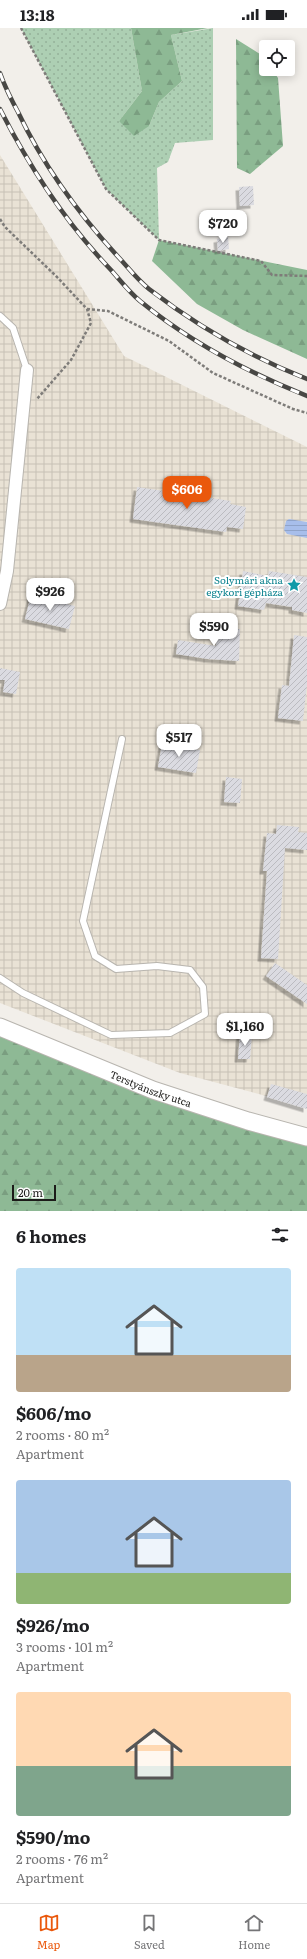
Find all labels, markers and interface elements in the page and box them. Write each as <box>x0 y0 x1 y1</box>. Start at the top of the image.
text: 13:18 <box>20 3 55 26</box>
map controls <box>259 40 295 76</box>
button: locate <box>259 40 295 76</box>
pin: $720 <box>199 210 247 244</box>
text: $720 <box>208 213 238 232</box>
pin: $606 <box>163 476 211 510</box>
text: $606 <box>172 479 202 498</box>
place label: Solymári akna egykori gépháza <box>206 572 284 599</box>
place icon: Solymári akna egykori gépháza <box>286 577 302 593</box>
pin: $926 <box>26 578 74 612</box>
text: $926 <box>35 581 65 600</box>
pin: $590 <box>190 613 238 647</box>
text: $590 <box>199 616 229 635</box>
pin: $517 <box>155 724 203 758</box>
text: $517 <box>166 727 192 746</box>
pin: $1,160 <box>212 1013 278 1047</box>
text: $1,160 <box>226 1016 264 1035</box>
street label: Terstyánszky utca <box>108 1066 194 1110</box>
scale bar <box>12 1183 56 1202</box>
text: 20 m <box>18 1184 43 1200</box>
text: 6 homes <box>16 1223 86 1248</box>
icon: filters <box>269 1224 291 1246</box>
icon: home <box>118 1294 190 1366</box>
text: $606/mo <box>16 1400 91 1425</box>
text: 2 rooms · 80 m² <box>16 1425 109 1444</box>
text: Apartment <box>16 1444 84 1463</box>
icon: home <box>118 1506 190 1578</box>
text: $926/mo <box>16 1612 90 1637</box>
text: 3 rooms · 101 m² <box>16 1637 113 1656</box>
text: Apartment <box>16 1656 84 1675</box>
icon: home <box>118 1718 190 1790</box>
text: $590/mo <box>16 1824 90 1849</box>
text: 2 rooms · 76 m² <box>16 1849 108 1868</box>
text: Apartment <box>16 1868 84 1887</box>
tab: Map <box>37 1912 60 1952</box>
tab: Saved <box>134 1912 165 1952</box>
tab: Home <box>238 1912 270 1952</box>

